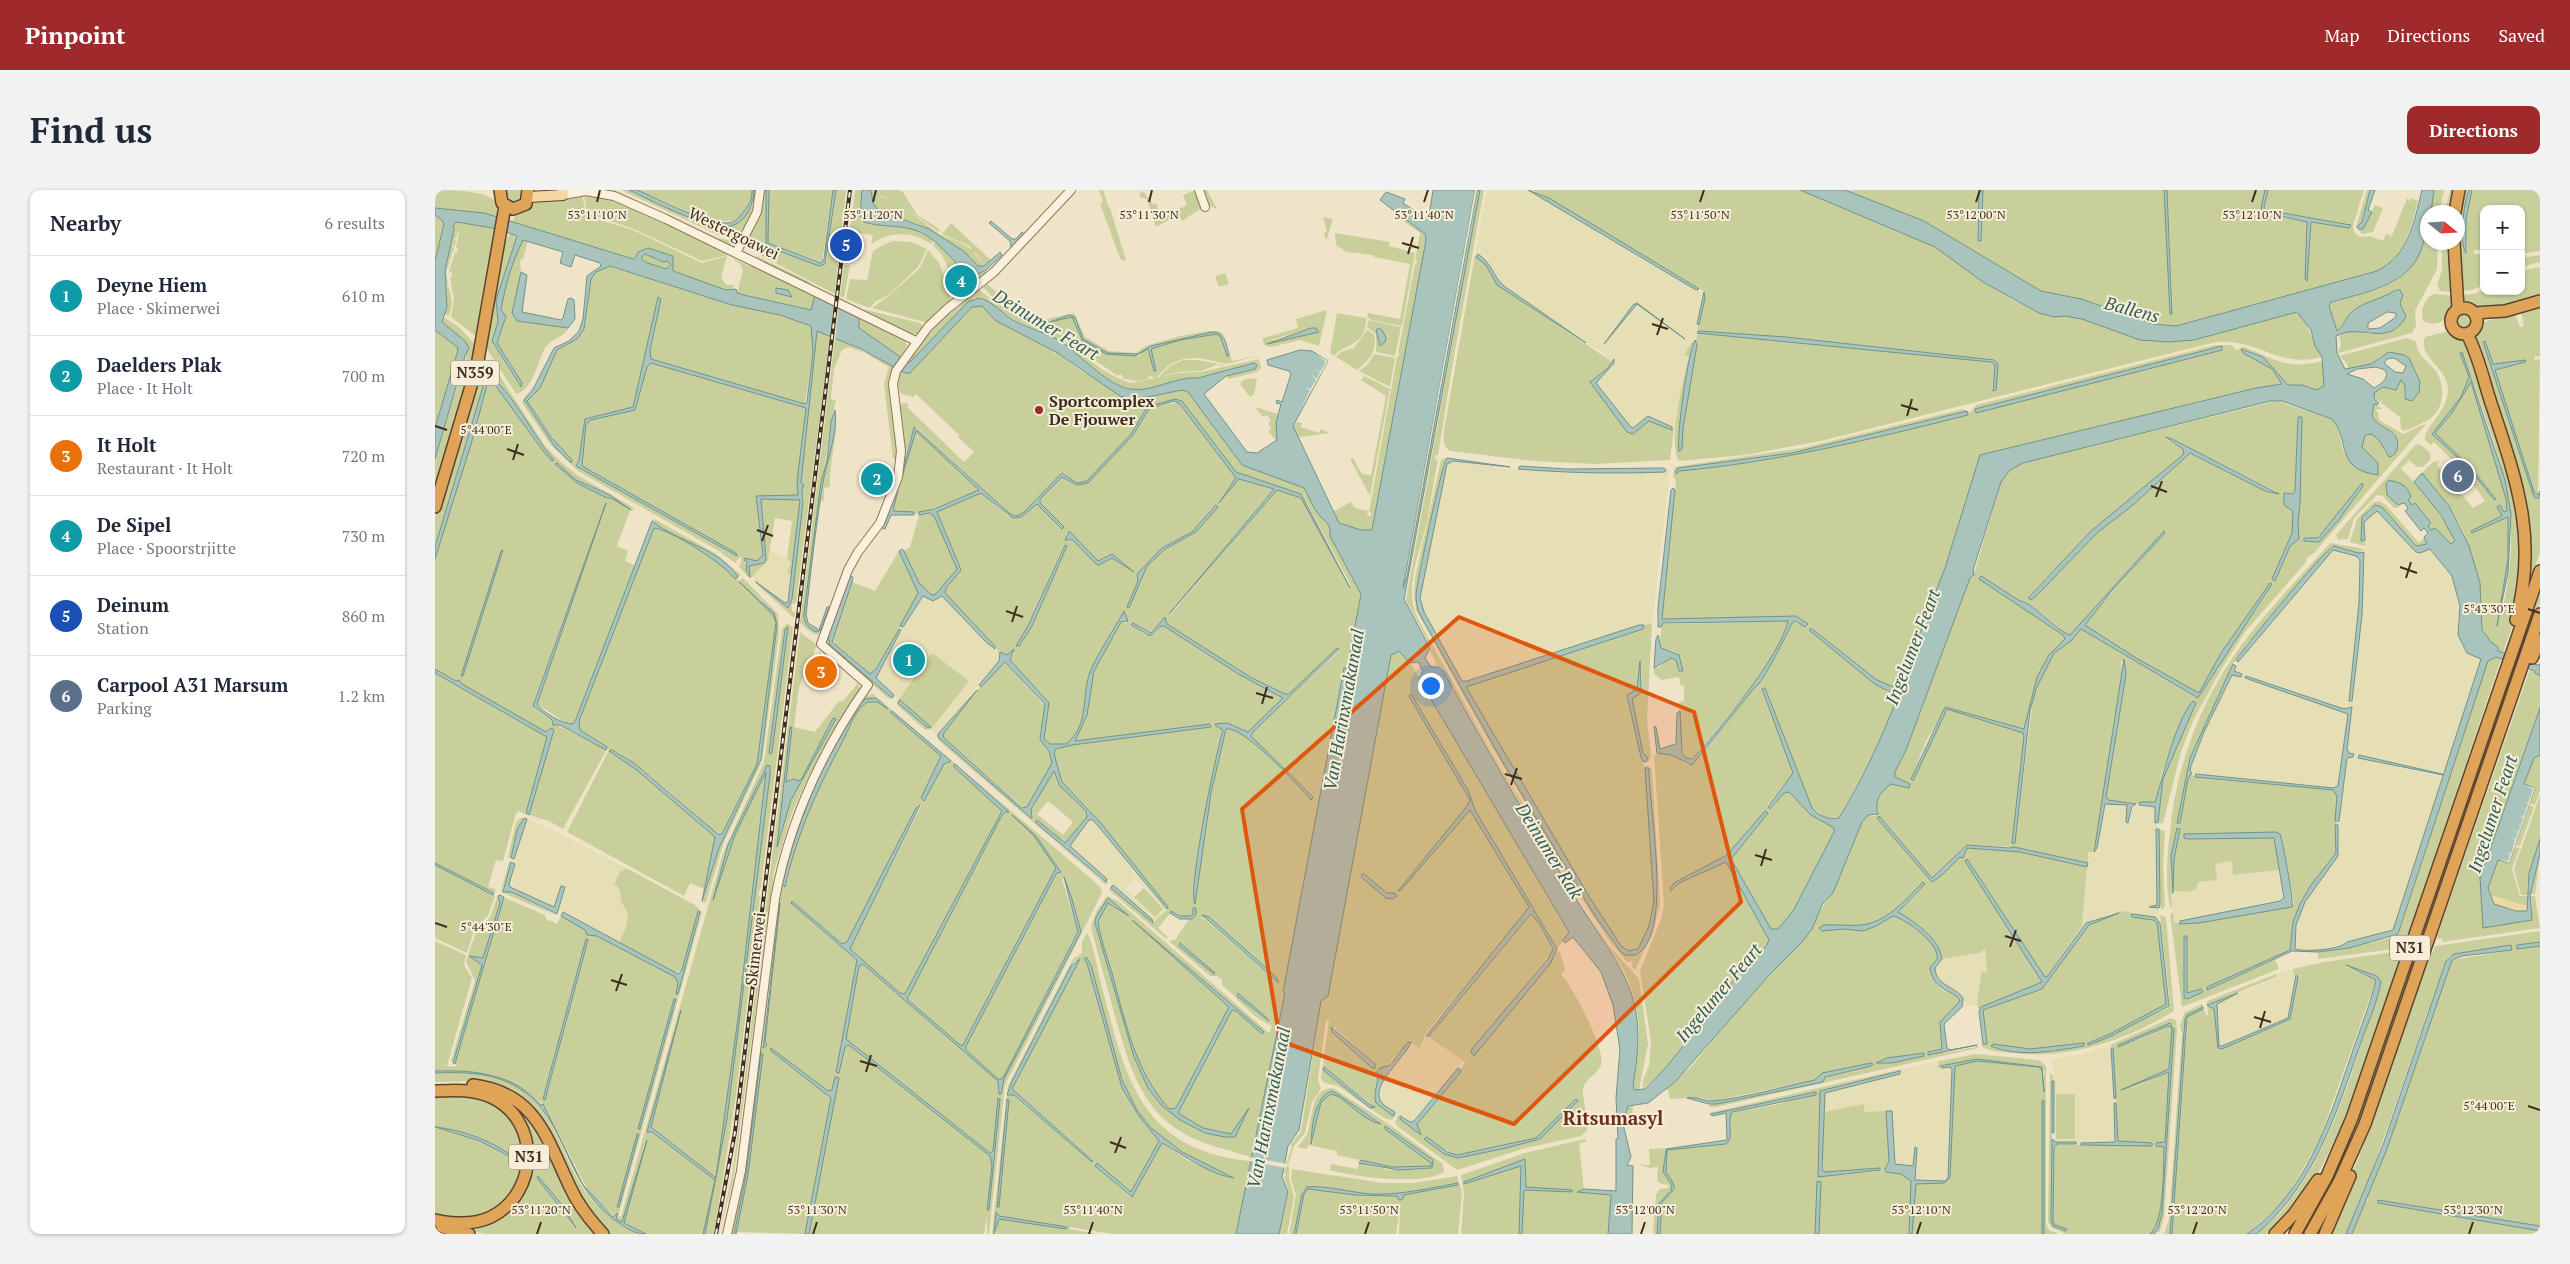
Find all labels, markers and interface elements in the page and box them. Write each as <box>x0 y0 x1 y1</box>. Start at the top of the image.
text: Pinpoint <box>25 19 126 51</box>
text: Map <box>2324 23 2359 47</box>
text: Directions <box>2387 23 2470 47</box>
text: Saved <box>2498 23 2545 47</box>
button: Directions <box>2407 106 2540 154</box>
text: Find us <box>30 107 152 153</box>
street label: Westergoawei <box>685 201 783 265</box>
north arrow <box>2420 205 2465 250</box>
map controls <box>2480 205 2525 295</box>
button: + <box>2480 205 2525 250</box>
text: 53°11'10"N <box>567 207 627 222</box>
text: 53°11'20"N <box>843 207 903 222</box>
text: 53°11'30"N <box>1119 207 1179 222</box>
text: 53°11'40"N <box>1394 207 1454 222</box>
text: 53°11'50"N <box>1670 207 1730 222</box>
text: 53°12'00"N <box>1946 207 2006 222</box>
text: 53°12'10"N <box>2222 207 2282 222</box>
text: Nearby <box>50 209 121 237</box>
text: 6 results <box>325 212 385 234</box>
pin: 5 <box>830 226 862 264</box>
button: − <box>2480 250 2525 295</box>
pin: 4 <box>945 262 977 300</box>
text: Deyne Hiem <box>97 272 207 297</box>
water label: Deinumer Feart <box>988 282 1105 366</box>
text: 1 <box>61 285 71 307</box>
text: 610 m <box>342 285 385 307</box>
water label: Ballens <box>2101 290 2162 328</box>
text: Place · Skimerwei <box>97 297 220 319</box>
text: Daelders Plak <box>97 352 222 377</box>
road number: N359 <box>451 360 499 386</box>
text: 2 <box>61 365 71 387</box>
text: 700 m <box>342 365 385 387</box>
text: Place · It Holt <box>97 377 193 399</box>
place label: Sportcomplex De Fjouwer <box>1049 390 1155 430</box>
marker: Sportcomplex De Fjouwer <box>1033 404 1045 416</box>
text: 5°44'00"E <box>460 422 512 437</box>
text: It Holt <box>97 432 157 457</box>
text: 3 <box>61 445 71 467</box>
text: 720 m <box>342 445 385 467</box>
text: Restaurant · It Holt <box>97 457 233 479</box>
pin: 6 <box>2442 457 2474 495</box>
pin: 2 <box>861 460 893 498</box>
text: De Sipel <box>97 512 171 537</box>
text: 4 <box>61 525 71 547</box>
text: 730 m <box>342 525 385 547</box>
text: Place · Spoorstrjitte <box>97 537 236 559</box>
water label: Ingelumer Feart <box>1879 584 1945 709</box>
text: Deinum <box>97 592 169 617</box>
text: 5°43'30"E <box>2463 601 2515 616</box>
text: 5 <box>61 605 71 627</box>
text: 860 m <box>342 605 385 627</box>
text: Station <box>97 617 149 639</box>
water label: Van Harinxmakanaal <box>1317 627 1369 793</box>
pin: 1 <box>893 641 925 679</box>
pin: 3 <box>805 653 837 691</box>
text: Carpool A31 Marsum <box>97 672 288 697</box>
your location <box>1418 673 1444 699</box>
text: 6 <box>61 685 71 707</box>
text: 1.2 km <box>338 685 385 707</box>
text: Parking <box>97 697 152 719</box>
water label: Ingelumer Feart <box>2461 751 2523 876</box>
water label: Deinumer Rak <box>1510 797 1589 903</box>
street label: Skimerwei <box>740 911 770 987</box>
text: 5°44'30"E <box>460 919 512 934</box>
road number: N31 <box>2390 936 2430 960</box>
water label: Ingelumer Feart <box>1669 937 1767 1048</box>
water label: Van Harinxmakanaal <box>1241 1025 1295 1191</box>
text: 5°44'00"E <box>2463 1098 2515 1113</box>
district label: Ritsumasyl <box>1563 1105 1663 1130</box>
road number: N31 <box>509 1144 549 1170</box>
text: 53°11'20"N <box>511 1202 571 1217</box>
text: 53°11'30"N <box>787 1202 847 1217</box>
text: 53°11'40"N <box>1063 1202 1123 1217</box>
text: 53°11'50"N <box>1339 1202 1399 1217</box>
text: 53°12'00"N <box>1615 1202 1675 1217</box>
text: 53°12'10"N <box>1891 1202 1951 1217</box>
text: 53°12'20"N <box>2167 1202 2227 1217</box>
text: 53°12'30"N <box>2443 1202 2503 1217</box>

